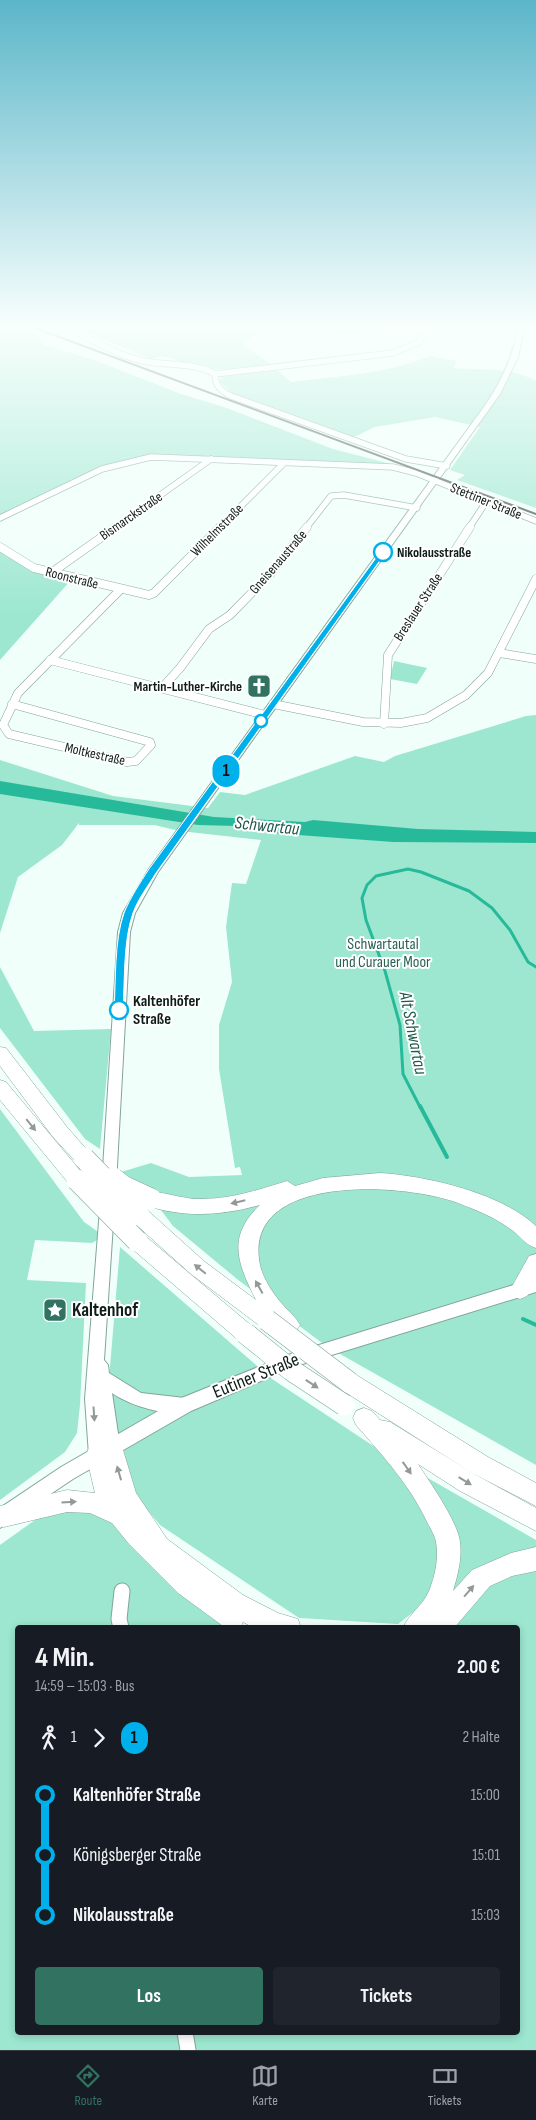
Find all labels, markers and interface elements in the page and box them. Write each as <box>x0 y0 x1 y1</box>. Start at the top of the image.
street label: Stettiner Straße <box>448 479 524 523</box>
street label: Bismarckstraße <box>96 488 166 544</box>
street label: Wilhelmstraße <box>187 500 247 560</box>
street label: Gneisenaustraße <box>246 527 310 597</box>
marker: Nikolausstraße <box>373 542 393 562</box>
place label: Nikolausstraße <box>397 544 471 561</box>
street label: Roonstraße <box>44 563 100 593</box>
street label: Breslauer Straße <box>390 570 446 644</box>
church icon: Martin-Luther-Kirche <box>246 673 272 699</box>
place label: Martin-Luther-Kirche <box>134 678 242 695</box>
unlabelled marker <box>254 714 268 728</box>
street label: Moltkestraße <box>63 739 127 769</box>
line badge: 1 <box>210 755 242 787</box>
text: 1 <box>222 760 230 781</box>
water label: Schwartau <box>234 812 301 840</box>
park label: Schwartautal und Curauer Moor <box>335 935 431 972</box>
water label: Alt Schwartau <box>395 989 431 1077</box>
place label: Kaltenhöfer Straße <box>133 992 200 1029</box>
marker: Kaltenhöfer Straße <box>109 1000 129 1020</box>
one-way arrow <box>25 1118 36 1131</box>
one-way arrow <box>230 1198 245 1206</box>
one-way arrow <box>194 1264 207 1275</box>
one-way arrow <box>254 1280 263 1293</box>
place icon: Kaltenhof <box>42 1297 68 1323</box>
place label: Kaltenhof <box>72 1299 139 1322</box>
street label: Eutiner Straße <box>209 1348 303 1404</box>
one-way arrow <box>305 1379 318 1389</box>
one-way arrow <box>91 1406 99 1422</box>
one-way arrow <box>402 1461 413 1474</box>
one-way arrow <box>115 1465 123 1480</box>
one-way arrow <box>458 1476 471 1485</box>
one-way arrow <box>61 1498 77 1506</box>
one-way arrow <box>464 1585 475 1598</box>
text: 4 Min. <box>35 1641 95 1674</box>
text: 2.00 € <box>457 1656 500 1679</box>
text: 14:59 – 15:03 · Bus <box>35 1677 135 1696</box>
icon: walk <box>35 1724 63 1752</box>
icon: forward <box>85 1724 113 1752</box>
text: 1 <box>131 1727 138 1748</box>
text: 1 <box>71 1728 77 1747</box>
text: 2 Halte <box>462 1728 500 1747</box>
text: Kaltenhöfer Straße <box>73 1784 201 1807</box>
text: 15:00 <box>471 1786 500 1805</box>
text: Königsberger Straße <box>73 1844 201 1867</box>
text: 15:01 <box>472 1846 500 1865</box>
text: Nikolausstraße <box>73 1904 174 1927</box>
text: 15:03 <box>471 1906 500 1925</box>
button: Los <box>35 1967 263 2025</box>
button: Tickets <box>273 1967 500 2025</box>
tab: Route <box>74 2062 102 2109</box>
tab: Karte <box>251 2062 279 2109</box>
tab: Tickets <box>428 2062 462 2109</box>

